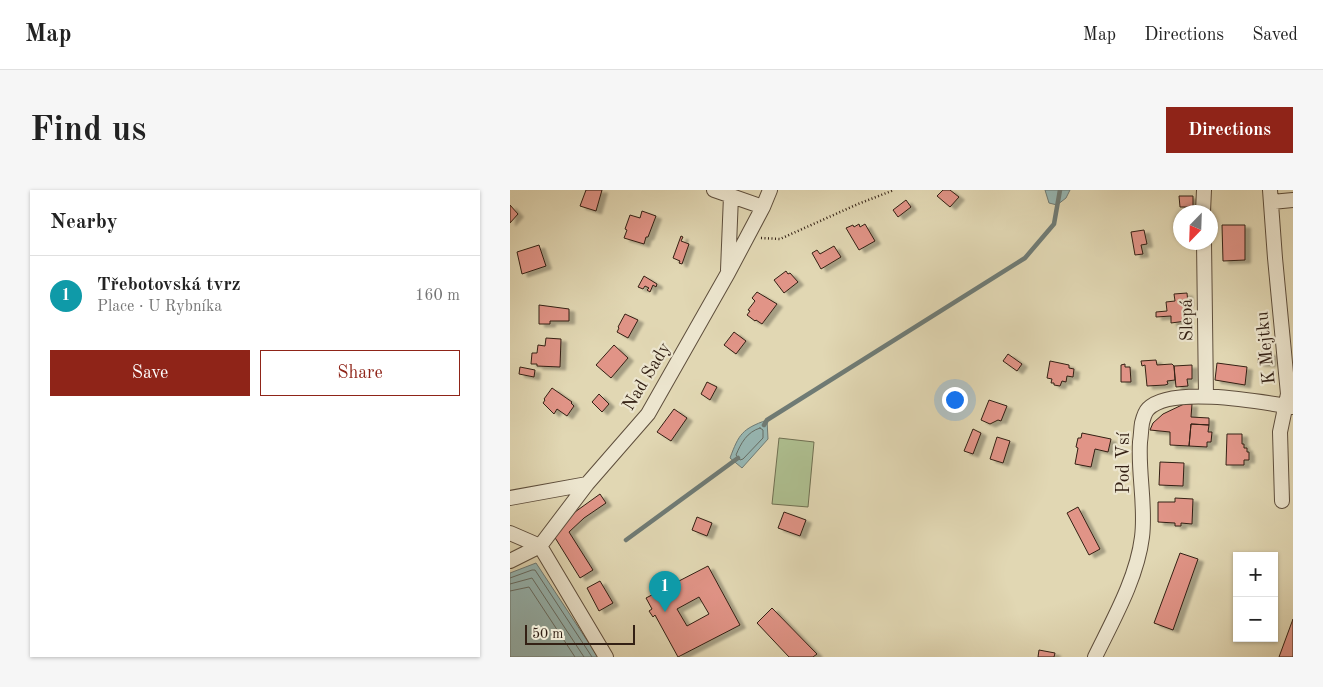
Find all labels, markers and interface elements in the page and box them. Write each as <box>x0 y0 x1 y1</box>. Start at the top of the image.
text: Map <box>25 23 72 47</box>
text: Map <box>1083 26 1116 44</box>
text: Directions <box>1144 26 1224 44</box>
text: Saved <box>1252 26 1298 44</box>
button: Directions <box>1166 107 1293 153</box>
text: Find us <box>30 113 146 148</box>
north arrow <box>1173 205 1218 250</box>
text: Nearby <box>50 212 118 233</box>
text: Třebotovská tvrz <box>97 276 241 295</box>
text: 1 <box>61 288 71 304</box>
text: 160 m <box>415 288 460 304</box>
street label: Slepá <box>1178 298 1196 341</box>
text: Place · U Rybníka <box>97 299 222 315</box>
street label: K Mejtku <box>1253 310 1279 385</box>
street label: Nad Sady <box>620 339 674 414</box>
button: Save <box>50 350 250 396</box>
button: Share <box>260 350 460 396</box>
your location <box>942 387 968 413</box>
street label: Pod Vsí <box>1115 432 1133 494</box>
map controls <box>1233 552 1278 642</box>
button: + <box>1233 552 1278 597</box>
pin: 1 <box>649 571 681 612</box>
button: − <box>1233 597 1278 642</box>
scale bar <box>525 622 635 645</box>
text: 50 m <box>532 627 563 641</box>

